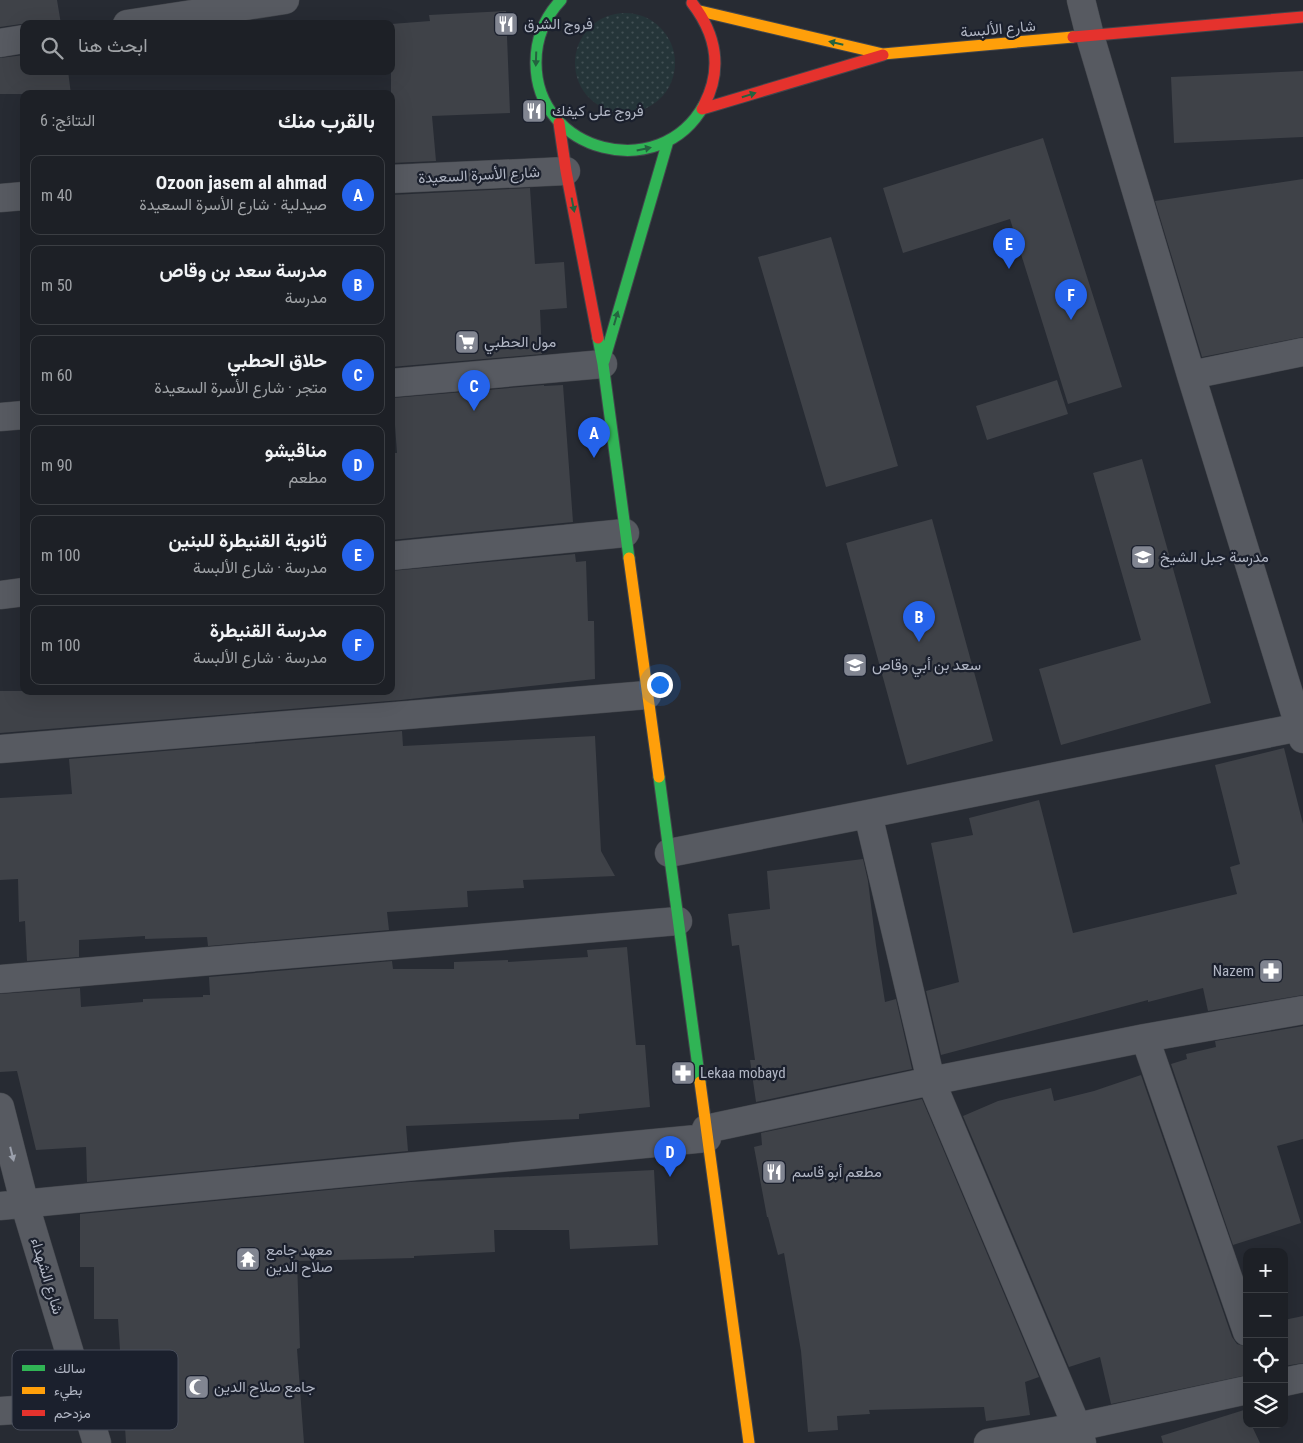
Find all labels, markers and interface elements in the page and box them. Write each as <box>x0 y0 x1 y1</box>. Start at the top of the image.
restaurant icon: فروج الشرق <box>493 11 519 37</box>
place label: فروج الشرق <box>524 15 593 35</box>
street label: شارع الألبسة <box>960 17 1037 43</box>
search box <box>20 20 395 75</box>
icon: search <box>38 34 66 62</box>
text: ابحث هنا <box>78 34 148 57</box>
one-way arrow <box>828 39 844 47</box>
one-way arrow <box>532 52 540 68</box>
one-way arrow <box>742 91 757 99</box>
restaurant icon: فروج على كيفك <box>521 98 547 124</box>
place label: فروج على كيفك <box>552 102 644 122</box>
text: بالقرب منك <box>278 109 375 133</box>
text: النتائج: 6 <box>40 111 95 130</box>
one-way arrow <box>637 144 653 152</box>
street label: شارع الأسرة السعيدة <box>418 163 541 189</box>
text: Ozoon jasem al ahmad <box>156 171 327 194</box>
text: 40 m <box>41 186 73 205</box>
text: A <box>353 186 363 205</box>
text: صيدلية · شارع الأسرة السعيدة <box>139 195 327 214</box>
one-way arrow <box>569 198 577 214</box>
pin: E <box>993 228 1025 269</box>
text: مدرسة سعد بن وقاص <box>160 259 327 282</box>
text: 50 m <box>41 276 73 295</box>
text: B <box>354 276 363 295</box>
pin: F <box>1055 279 1087 320</box>
text: مدرسة <box>285 288 327 307</box>
one-way arrow <box>613 310 621 325</box>
supermarket icon: مول الحطبي <box>454 329 480 355</box>
place label: مول الحطبي <box>484 333 556 355</box>
text: حلاق الحطبي <box>227 349 327 372</box>
text: 60 m <box>41 366 73 385</box>
text: C <box>353 366 363 385</box>
pin: C <box>458 370 490 411</box>
text: متجر · شارع الأسرة السعيدة <box>154 378 327 397</box>
pin: A <box>578 417 610 458</box>
text: مناقيشو <box>265 439 327 462</box>
text: 90 m <box>41 456 73 475</box>
text: D <box>353 456 363 475</box>
text: مطعم <box>288 468 327 487</box>
text: ثانوية القنيطرة للبنين <box>168 529 327 552</box>
school or university icon: مدرسة جبل الشيخ <box>1130 544 1156 570</box>
text: 100 m <box>41 546 80 565</box>
text: E <box>354 546 362 565</box>
place label: مدرسة جبل الشيخ <box>1160 548 1269 568</box>
text: مدرسة · شارع الألبسة <box>193 558 327 577</box>
pin: B <box>903 601 935 642</box>
text: مدرسة القنيطرة <box>210 619 327 642</box>
text: 100 m <box>41 636 80 655</box>
text: F <box>354 636 362 655</box>
text: مدرسة · شارع الألبسة <box>193 648 327 667</box>
school or university icon: سعد بن أبي وقاص <box>842 652 868 678</box>
place label: سعد بن أبي وقاص <box>872 656 981 678</box>
your location <box>647 672 673 698</box>
pharmacy icon: Nazem <box>1258 958 1284 984</box>
place label: Nazem <box>1213 962 1254 980</box>
pharmacy icon: Lekaa mobayd <box>670 1060 696 1086</box>
place label: Lekaa mobayd <box>700 1064 786 1082</box>
pin: D <box>654 1136 686 1177</box>
one-way arrow <box>8 1147 16 1162</box>
restaurant icon: مطعم أبو قاسم <box>761 1159 787 1185</box>
place label: مطعم أبو قاسم <box>792 1163 882 1182</box>
street label: شارع الشهداء <box>25 1236 67 1317</box>
place label: معهد جامع صلاح الدين <box>266 1241 333 1278</box>
temple icon: معهد جامع صلاح الدين <box>235 1246 261 1272</box>
map controls <box>1243 1248 1288 1428</box>
button: + <box>1243 1248 1288 1293</box>
button: − <box>1243 1293 1288 1338</box>
button: locate <box>1243 1338 1288 1383</box>
legend <box>12 1350 178 1430</box>
text: سالك <box>54 1360 85 1376</box>
mosque icon: جامع صلاح الدين <box>184 1374 210 1400</box>
place label: جامع صلاح الدين <box>214 1378 315 1398</box>
text: بطيء <box>54 1382 82 1402</box>
button: layers <box>1243 1383 1288 1428</box>
text: مزدحم <box>54 1405 91 1422</box>

